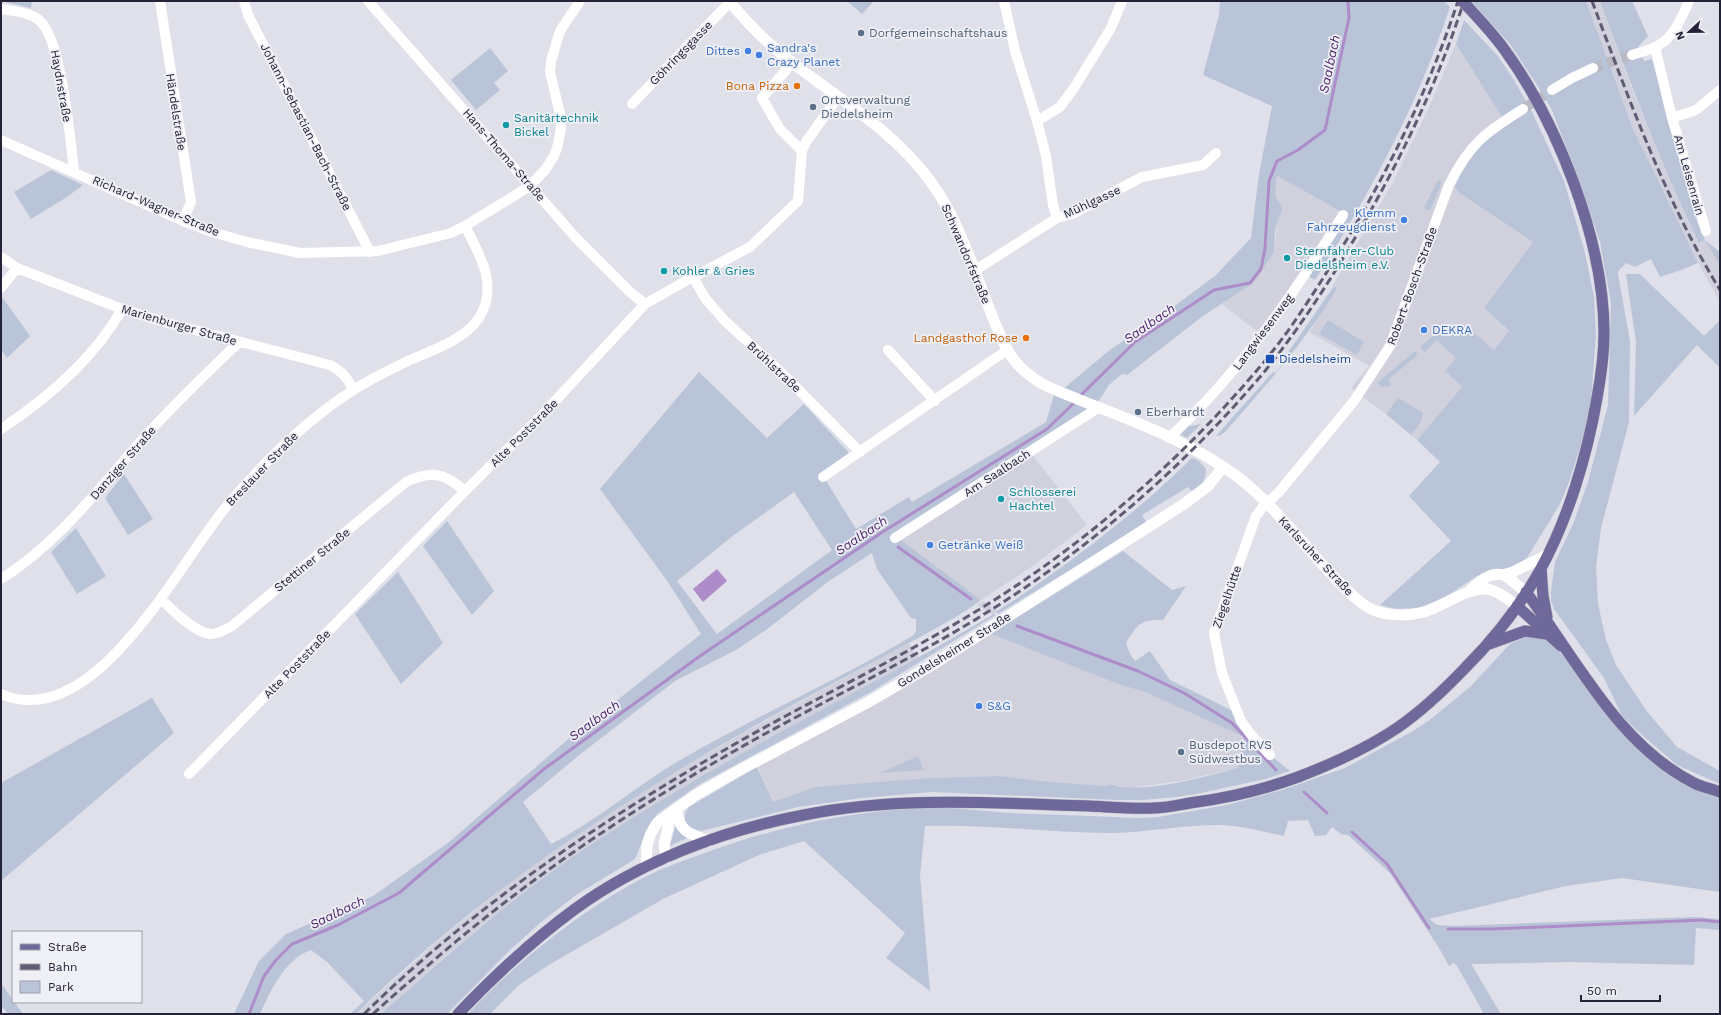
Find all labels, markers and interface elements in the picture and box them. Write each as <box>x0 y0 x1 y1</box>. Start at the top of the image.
north arrow <box>1669 12 1709 52</box>
street label: Göhringsgasse <box>647 18 715 88</box>
place label: Dorfgemeinschaftshaus <box>869 26 1007 40</box>
marker: Dorfgemeinschaftshaus <box>856 28 866 38</box>
text: N <box>1673 29 1688 42</box>
water label: Saalbach <box>1316 33 1343 95</box>
street label: Johann-Sebastian-Bach-Straße <box>258 41 354 213</box>
place label: Sandra's Crazy Planet <box>767 41 840 69</box>
place label: Dittes <box>706 44 740 58</box>
marker: Dittes <box>743 46 753 56</box>
street label: Haydnstraße <box>48 49 74 123</box>
marker: Sandra's Crazy Planet <box>754 50 764 60</box>
street label: Händelstraße <box>163 72 189 152</box>
place label: Bona Pizza <box>726 79 789 93</box>
marker: Bona Pizza <box>792 81 802 91</box>
place label: Ortsverwaltung Diedelsheim <box>821 93 911 121</box>
marker: Ortsverwaltung Diedelsheim <box>808 102 818 112</box>
street label: Hans-Thoma-Straße <box>460 106 548 204</box>
place label: Sanitärtechnik Bickel <box>514 111 599 139</box>
marker: Sanitärtechnik Bickel <box>501 120 511 130</box>
street label: Am Leisenrain <box>1671 133 1707 217</box>
street label: Richard-Wagner-Straße <box>90 173 222 239</box>
street label: Mühlgasse <box>1061 183 1123 221</box>
street label: Schwandorfstraße <box>939 202 993 306</box>
place label: Klemm Fahrzeugdienst <box>1307 206 1396 234</box>
marker: Klemm Fahrzeugdienst <box>1399 215 1409 225</box>
street label: Robert-Bosch-Straße <box>1384 225 1440 347</box>
place label: Sternfahrer-Club Diedelsheim e.V. <box>1295 244 1394 272</box>
marker: Sternfahrer-Club Diedelsheim e.V. <box>1282 253 1292 263</box>
place label: Kohler & Gries <box>672 264 755 278</box>
marker: Kohler & Gries <box>659 266 669 276</box>
street label: Langwiesenweg <box>1230 291 1297 373</box>
water label: Saalbach <box>1121 300 1178 346</box>
street label: Marienburger Straße <box>120 302 238 348</box>
place label: DEKRA <box>1432 323 1472 337</box>
marker: DEKRA <box>1419 325 1429 335</box>
place label: Landgasthof Rose <box>913 331 1018 345</box>
marker: Landgasthof Rose <box>1021 333 1031 343</box>
street label: Brühlstraße <box>744 339 804 396</box>
place label: Diedelsheim <box>1279 352 1351 366</box>
marker: Diedelsheim <box>1264 353 1276 365</box>
street label: Alte Poststraße <box>487 396 561 470</box>
place label: Eberhardt <box>1146 405 1204 419</box>
marker: Eberhardt <box>1133 407 1143 417</box>
street label: Danziger Straße <box>87 423 159 503</box>
street label: Breslauer Straße <box>223 429 301 509</box>
street label: Am Saalbach <box>961 446 1033 500</box>
place label: Schlosserei Hachtel <box>1009 485 1076 513</box>
marker: Schlosserei Hachtel <box>996 494 1006 504</box>
water label: Saalbach <box>833 513 890 558</box>
street label: Karlsruher Straße <box>1276 513 1356 599</box>
street label: Stettiner Straße <box>271 525 353 595</box>
place label: Getränke Weiß <box>938 538 1023 552</box>
marker: Getränke Weiß <box>925 540 935 550</box>
street label: Ziegelhütte <box>1210 564 1244 630</box>
street label: Gondelsheimer Straße <box>895 609 1013 691</box>
street label: Alte Poststraße <box>261 627 333 701</box>
water label: Saalbach <box>566 697 623 744</box>
place label: S&G <box>987 699 1011 713</box>
marker: S&G <box>974 701 984 711</box>
place label: Busdepot RVS Südwestbus <box>1189 738 1272 766</box>
marker: Busdepot RVS Südwestbus <box>1176 747 1186 757</box>
water label: Saalbach <box>307 893 367 932</box>
legend <box>12 931 142 1003</box>
text: Straße <box>48 940 87 954</box>
text: Bahn <box>48 960 77 974</box>
scale bar <box>1581 977 1660 1003</box>
text: Park <box>48 980 74 994</box>
text: 50 m <box>1587 984 1617 998</box>

